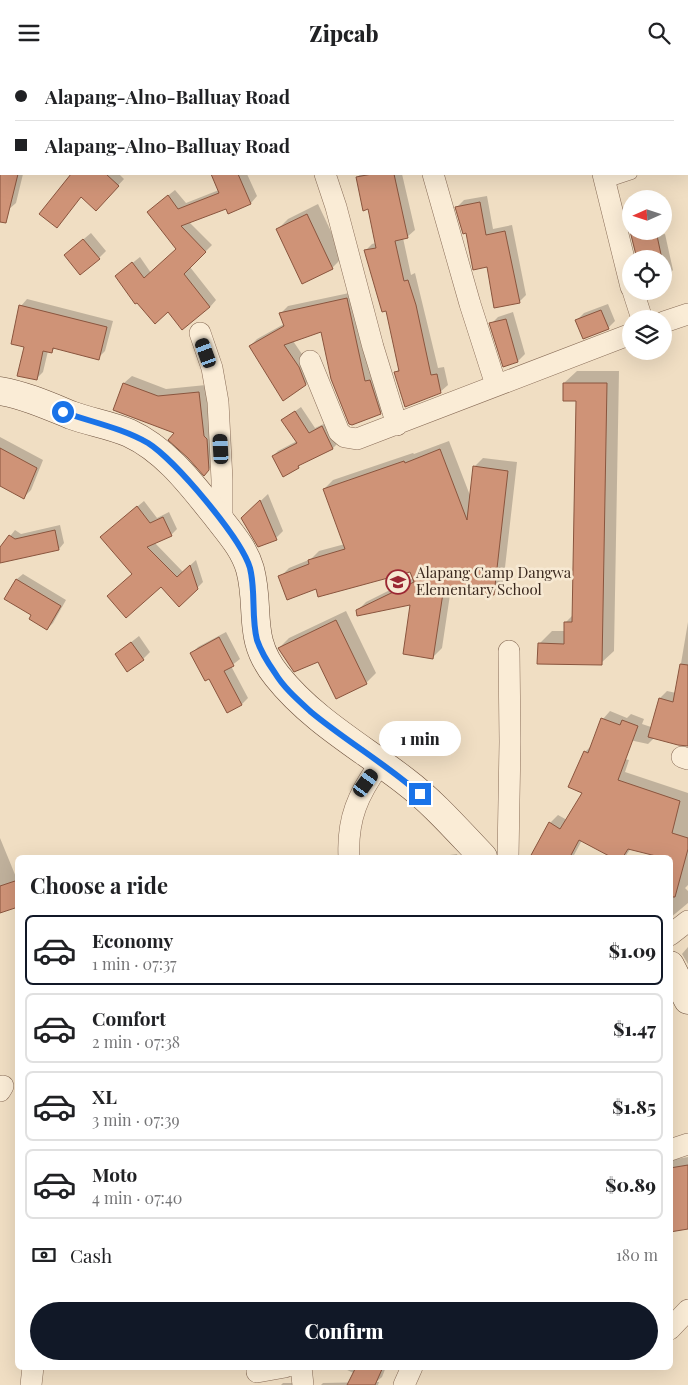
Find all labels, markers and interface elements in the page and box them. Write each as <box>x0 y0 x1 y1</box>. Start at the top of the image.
text: Zipcab <box>309 18 379 48</box>
icon: menu <box>15 19 43 47</box>
icon: search <box>645 19 673 47</box>
text: Alapang-Alno-Balluay Road <box>45 83 290 109</box>
text: Alapang-Alno-Balluay Road <box>45 132 290 158</box>
north arrow <box>622 190 672 240</box>
map controls <box>622 190 672 360</box>
button: locate <box>622 250 672 300</box>
button: layers <box>622 310 672 360</box>
car <box>193 336 218 370</box>
route start <box>52 401 74 423</box>
car <box>212 434 229 464</box>
place label: Alapang Camp Dangwa Elementary School <box>415 562 572 599</box>
school or university icon: Alapang Camp Dangwa Elementary School <box>385 569 411 595</box>
callout: 1 min <box>379 721 461 757</box>
text: 1 min <box>400 728 440 749</box>
car <box>351 766 380 800</box>
route end <box>409 783 431 805</box>
text: Choose a ride <box>30 870 168 900</box>
text: Economy <box>92 927 173 953</box>
icon: car <box>32 928 77 973</box>
text: $1.09 <box>609 937 656 963</box>
text: 1 min · 07:37 <box>92 953 177 974</box>
text: Comfort <box>92 1005 166 1031</box>
icon: car <box>32 1006 77 1051</box>
text: $1.47 <box>613 1015 656 1041</box>
text: 2 min · 07:38 <box>92 1031 180 1052</box>
text: XL <box>92 1083 117 1109</box>
icon: car <box>32 1084 77 1129</box>
text: $1.85 <box>612 1093 656 1119</box>
text: 3 min · 07:39 <box>92 1109 180 1130</box>
text: Moto <box>92 1161 137 1187</box>
icon: car <box>32 1162 77 1207</box>
text: $0.89 <box>605 1171 656 1197</box>
text: 4 min · 07:40 <box>92 1187 182 1208</box>
icon: cash <box>30 1241 58 1269</box>
text: Cash <box>70 1242 112 1268</box>
text: 180 m <box>616 1244 658 1265</box>
button: Confirm <box>30 1302 658 1360</box>

